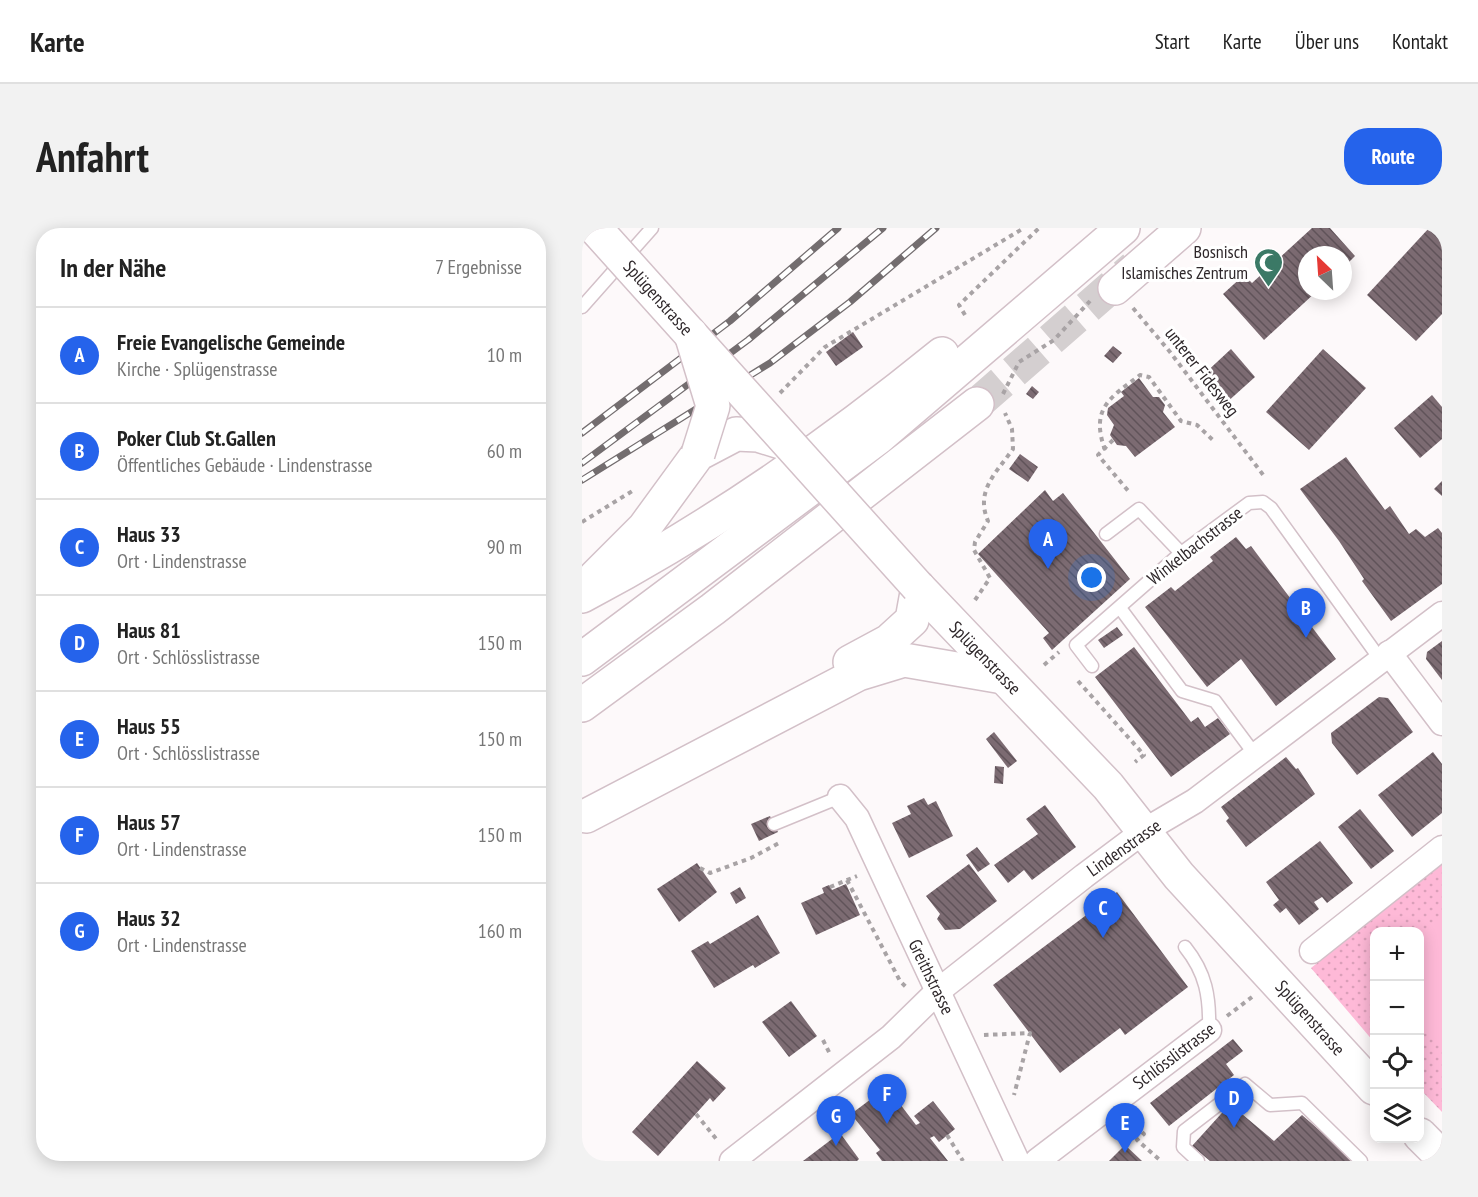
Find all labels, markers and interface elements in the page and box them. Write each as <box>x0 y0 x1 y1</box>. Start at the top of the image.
text: Karte <box>30 23 85 60</box>
text: Start <box>1155 28 1190 55</box>
text: Karte <box>1223 28 1262 55</box>
text: Über uns <box>1295 28 1359 55</box>
text: Kontakt <box>1392 28 1448 55</box>
button: Route <box>1344 128 1442 185</box>
text: Anfahrt <box>36 129 149 184</box>
place label: Bosnisch Islamisches Zentrum <box>1121 240 1248 284</box>
mosque icon: Bosnisch Islamisches Zentrum <box>1253 246 1285 288</box>
north arrow <box>1298 246 1352 300</box>
text: In der Nähe <box>60 251 166 284</box>
text: 7 Ergebnisse <box>435 254 522 280</box>
street label: Splügenstrasse <box>619 255 698 340</box>
street label: unterer Fidesweg <box>1160 322 1244 421</box>
text: Freie Evangelische Gemeinde <box>117 328 345 356</box>
text: A <box>74 342 85 368</box>
text: 10 m <box>487 342 522 368</box>
text: Kirche · Splügenstrasse <box>117 356 277 382</box>
text: Poker Club St.Gallen <box>117 424 276 452</box>
text: B <box>75 438 84 464</box>
text: 60 m <box>487 438 522 464</box>
text: Öffentliches Gebäude · Lindenstrasse <box>117 452 373 478</box>
street label: Winkelbachstrasse <box>1143 501 1247 590</box>
text: Haus 33 <box>117 520 181 548</box>
pin: A <box>1028 520 1068 569</box>
text: C <box>75 534 84 560</box>
text: 90 m <box>487 534 522 560</box>
text: Ort · Lindenstrasse <box>117 548 247 574</box>
your location <box>1077 563 1106 592</box>
pin: B <box>1286 588 1326 638</box>
text: Haus 81 <box>117 616 181 644</box>
street label: Splügenstrasse <box>945 616 1026 699</box>
text: D <box>74 630 85 656</box>
text: 150 m <box>478 630 522 656</box>
text: Ort · Schlösslistrasse <box>117 644 260 670</box>
text: Haus 55 <box>117 712 181 740</box>
text: E <box>75 726 84 752</box>
text: 150 m <box>478 726 522 752</box>
text: Ort · Schlösslistrasse <box>117 740 260 766</box>
text: Haus 57 <box>117 808 181 836</box>
street label: Lindenstrasse <box>1082 814 1165 881</box>
text: F <box>75 822 84 848</box>
text: 150 m <box>478 822 522 848</box>
text: Ort · Lindenstrasse <box>117 836 247 862</box>
pin: C <box>1084 888 1122 938</box>
text: Haus 32 <box>117 904 181 932</box>
text: G <box>74 918 85 944</box>
text: 160 m <box>478 918 522 944</box>
map controls <box>1370 927 1424 1143</box>
button: + <box>1370 927 1424 981</box>
text: Ort · Lindenstrasse <box>117 932 247 958</box>
street label: Greithstrasse <box>903 935 959 1018</box>
street label: Splügenstrasse <box>1271 975 1350 1060</box>
button: − <box>1370 981 1424 1035</box>
street label: Schlösslistrasse <box>1128 1017 1219 1094</box>
button: locate <box>1370 1035 1424 1089</box>
pin: F <box>868 1074 906 1124</box>
pin: D <box>1214 1078 1254 1128</box>
button: layers <box>1370 1089 1424 1143</box>
pin: G <box>816 1096 856 1146</box>
pin: E <box>1106 1104 1144 1153</box>

